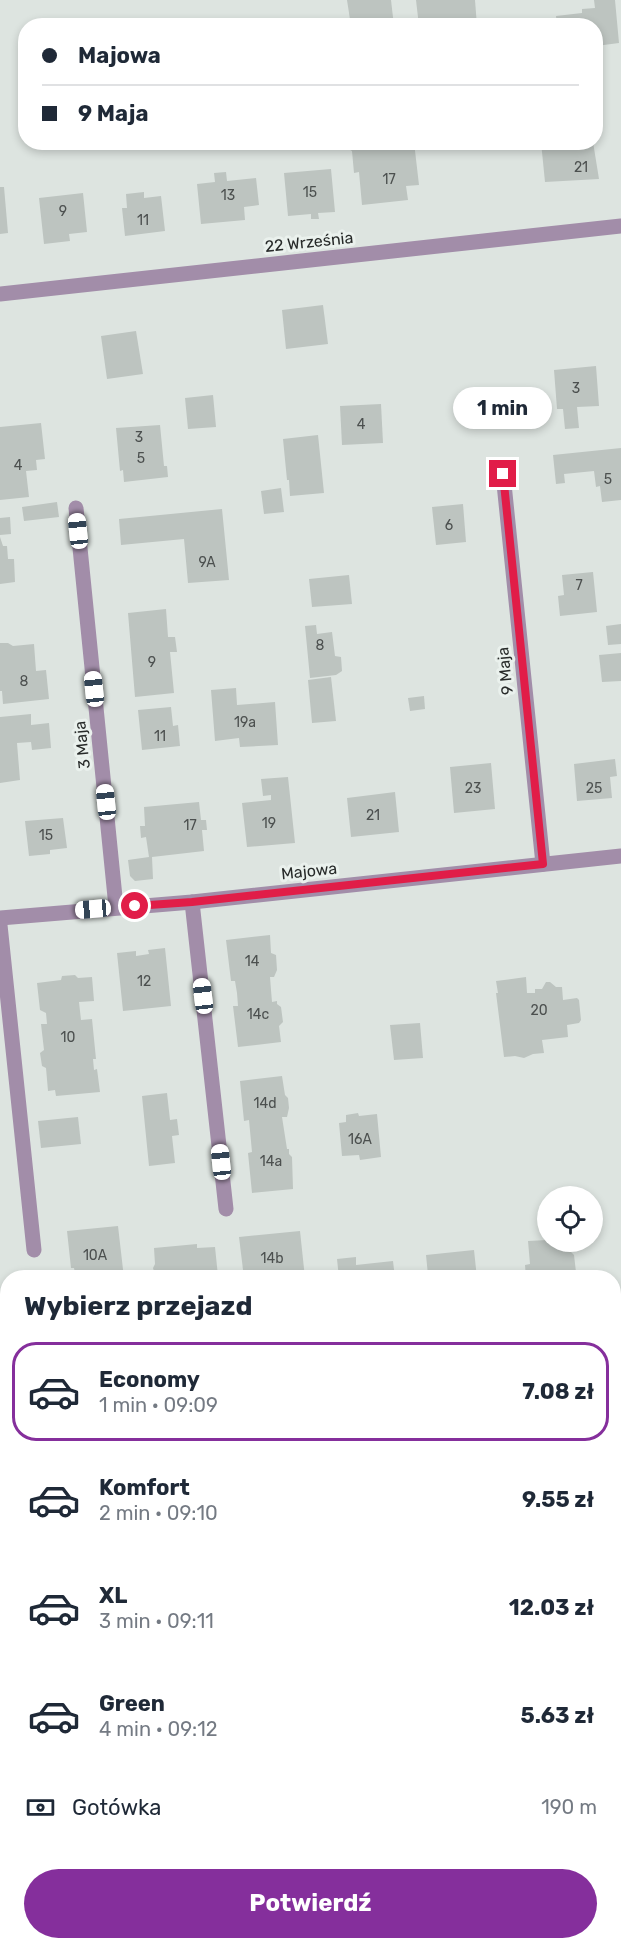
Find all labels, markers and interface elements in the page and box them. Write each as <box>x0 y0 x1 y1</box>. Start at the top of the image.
text: Majowa <box>78 42 161 69</box>
text: 9 Maja <box>78 100 148 127</box>
house number: 21 <box>574 159 588 176</box>
house number: 17 <box>382 171 396 188</box>
house number: 15 <box>303 184 317 201</box>
house number: 13 <box>221 187 235 204</box>
house number: 9 <box>59 203 67 220</box>
house number: 11 <box>137 212 149 229</box>
street label: 22 Września <box>264 228 354 256</box>
house number: 3 <box>572 380 580 397</box>
callout: 1 min <box>454 387 552 429</box>
text: 1 min <box>477 396 528 420</box>
house number: 4 <box>357 416 366 433</box>
house number: 3 <box>135 429 143 446</box>
house number: 5 <box>137 450 145 467</box>
house number: 4 <box>14 457 23 474</box>
route end <box>489 460 516 487</box>
house number: 5 <box>604 471 612 488</box>
car <box>67 512 89 550</box>
house number: 6 <box>445 517 453 534</box>
house number: 9A <box>198 554 216 571</box>
house number: 7 <box>575 577 583 594</box>
house number: 8 <box>316 637 325 654</box>
street label: 9 Maja <box>493 646 517 696</box>
house number: 9 <box>148 654 156 671</box>
car <box>83 670 105 708</box>
house number: 8 <box>20 673 29 690</box>
house number: 19a <box>234 714 256 731</box>
street label: 3 Maja <box>70 720 94 770</box>
house number: 11 <box>154 728 166 745</box>
house number: 23 <box>465 780 481 797</box>
house number: 25 <box>586 780 602 797</box>
car <box>95 783 117 821</box>
house number: 21 <box>366 807 380 824</box>
house number: 19 <box>262 815 276 832</box>
house number: 17 <box>183 817 197 834</box>
house number: 15 <box>39 827 53 844</box>
street label: Majowa <box>280 859 338 883</box>
route start <box>121 892 148 919</box>
car <box>74 898 112 920</box>
house number: 14 <box>245 953 260 970</box>
house number: 12 <box>137 973 151 990</box>
car <box>192 977 214 1015</box>
house number: 20 <box>530 1002 548 1019</box>
house number: 14c <box>247 1006 269 1023</box>
house number: 10 <box>61 1029 76 1046</box>
house number: 14d <box>253 1095 277 1112</box>
house number: 16A <box>348 1131 373 1148</box>
car <box>210 1143 232 1181</box>
house number: 14a <box>260 1153 282 1170</box>
map controls <box>537 1186 603 1252</box>
button: locate <box>537 1186 603 1252</box>
house number: 10A <box>83 1247 108 1264</box>
house number: 14b <box>260 1250 284 1267</box>
text: Wybierz przejazd <box>24 1290 252 1322</box>
icon: car <box>27 1365 81 1419</box>
text: Economy <box>99 1366 200 1393</box>
text: 7.08 zł <box>522 1378 594 1405</box>
text: 1 min · 09:09 <box>99 1393 218 1417</box>
icon: car <box>27 1473 81 1527</box>
text: Komfort <box>99 1474 190 1501</box>
text: 9.55 zł <box>522 1486 594 1513</box>
text: 2 min · 09:10 <box>99 1501 218 1525</box>
icon: car <box>27 1581 81 1635</box>
text: XL <box>99 1582 127 1609</box>
text: 12.03 zł <box>509 1594 594 1621</box>
text: 3 min · 09:11 <box>99 1609 214 1633</box>
icon: car <box>27 1689 81 1743</box>
text: Green <box>99 1690 165 1717</box>
text: 5.63 zł <box>521 1702 594 1729</box>
text: 4 min · 09:12 <box>99 1717 217 1741</box>
icon: cash <box>24 1791 57 1824</box>
text: Gotówka <box>72 1794 161 1821</box>
text: 190 m <box>541 1795 597 1819</box>
button: Potwierdź <box>24 1869 597 1938</box>

